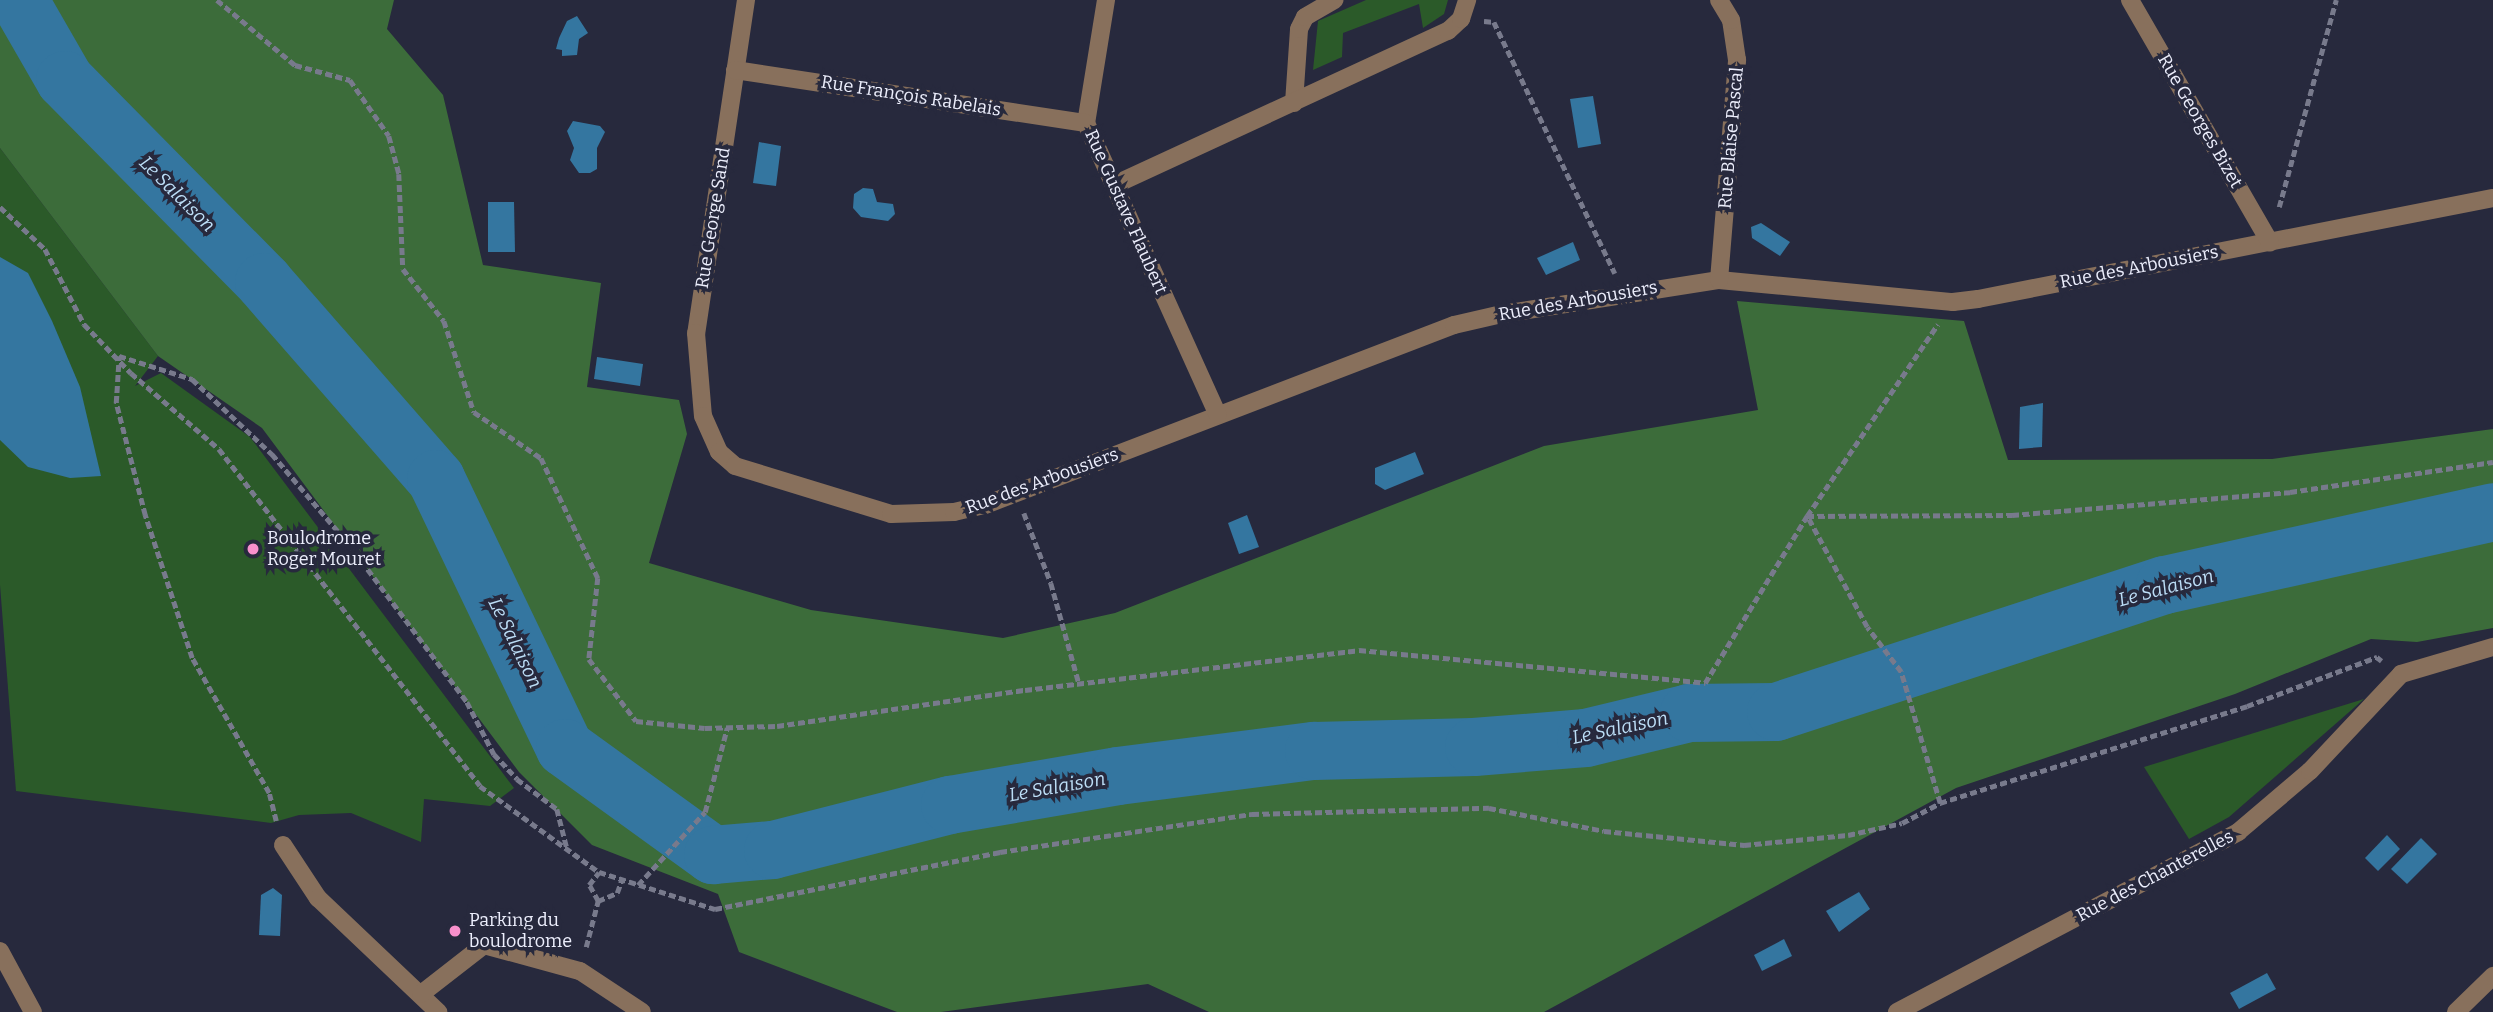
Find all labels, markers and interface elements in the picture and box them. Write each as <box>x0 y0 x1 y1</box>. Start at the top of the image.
street label: Rue Georges Bizet <box>2153 50 2247 192</box>
street label: Rue Blaise Pascal <box>1714 66 1748 210</box>
street label: Rue François Rabelais <box>820 71 1002 121</box>
street label: Rue Gustave Flaubert <box>1080 126 1172 298</box>
street label: Rue George Sand <box>691 146 735 290</box>
water label: Le Salaison <box>134 151 220 237</box>
street label: Rue des Arbousiers <box>2058 241 2220 293</box>
street label: Rue des Arbousiers <box>1497 276 1659 326</box>
street label: Rue des Arbousiers <box>963 443 1121 519</box>
place label: Boulodrome Roger Mouret <box>267 528 381 570</box>
marker: Boulodrome Roger Mouret <box>245 541 261 557</box>
water label: Le Salaison <box>2116 564 2216 612</box>
water label: Le Salaison <box>483 594 547 692</box>
water label: Le Salaison <box>1570 707 1670 749</box>
water label: Le Salaison <box>1007 767 1107 807</box>
street label: Rue des Chanterelles <box>2073 825 2237 927</box>
place label: Parking du boulodrome <box>469 910 572 953</box>
marker: Parking du boulodrome <box>447 923 463 939</box>

